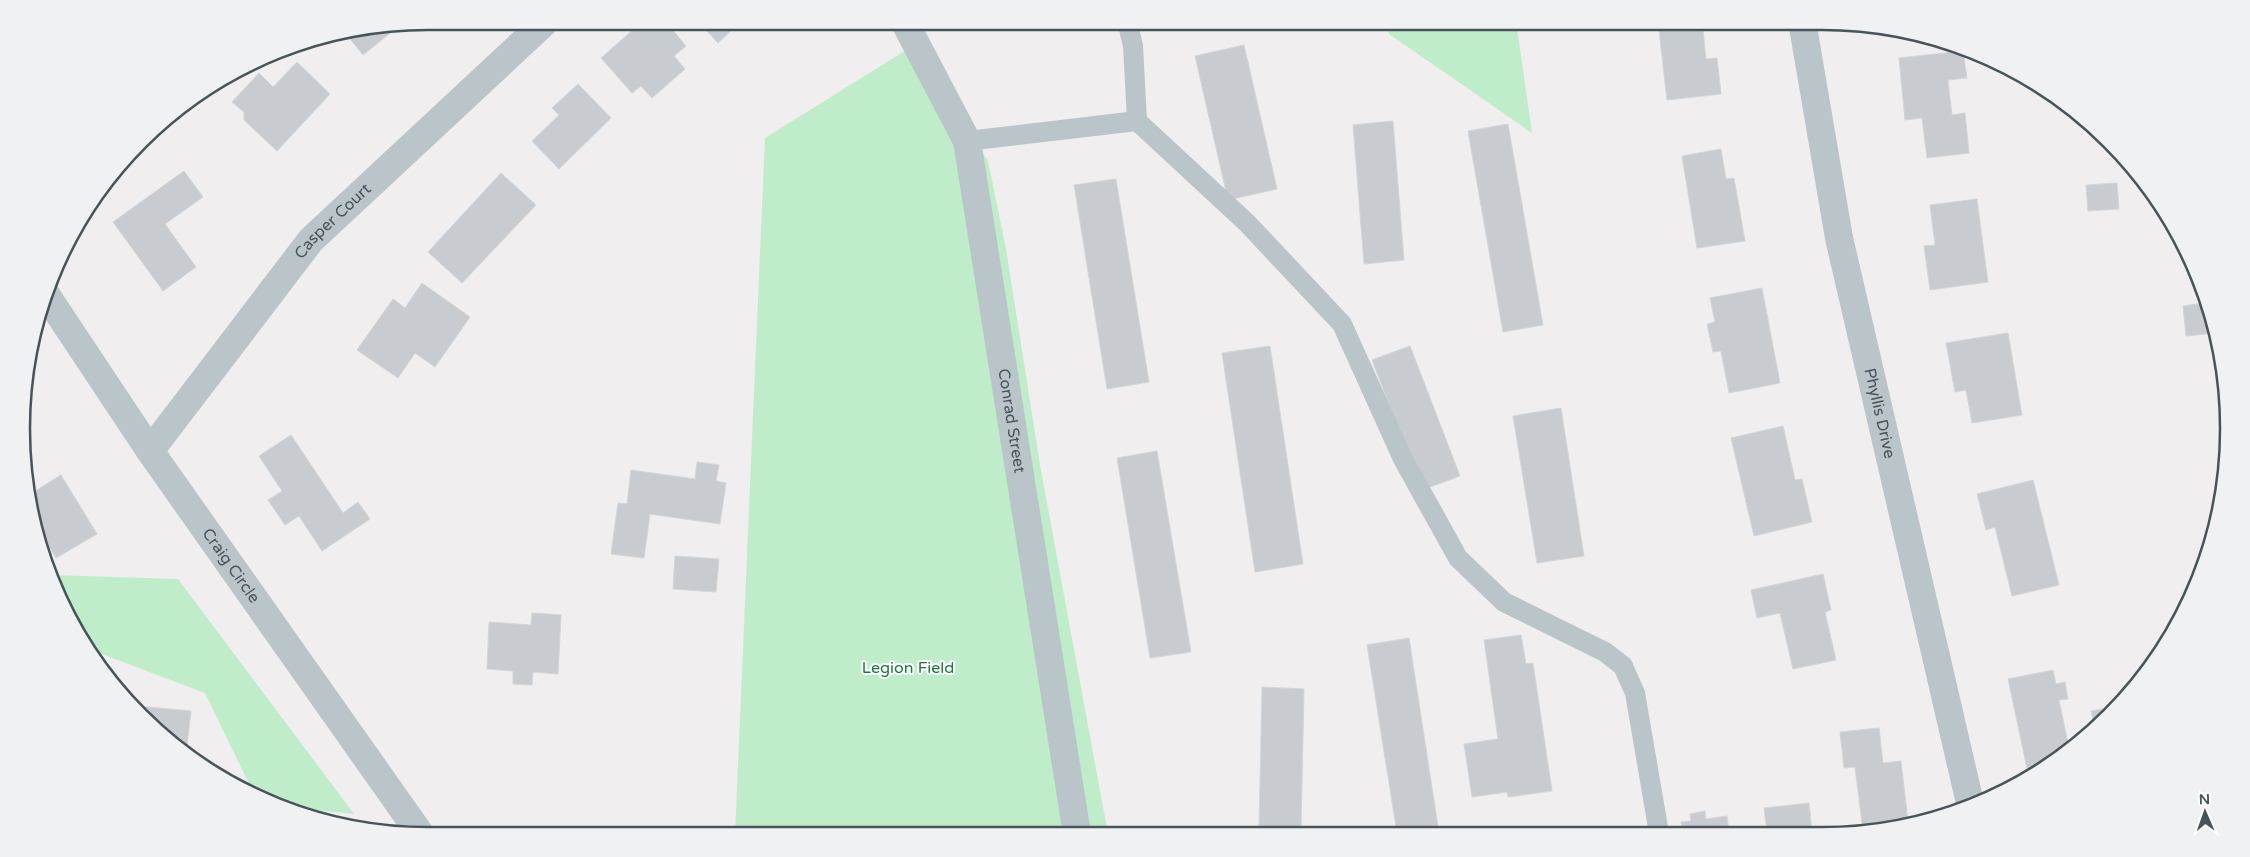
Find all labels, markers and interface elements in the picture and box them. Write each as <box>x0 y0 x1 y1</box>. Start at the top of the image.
street label: Casper Court <box>290 179 375 263</box>
street label: Phyllis Drive <box>1859 366 1900 460</box>
street label: Conrad Street <box>993 367 1030 475</box>
street label: Craig Circle <box>198 524 264 607</box>
park label: Legion Field <box>862 658 954 678</box>
north arrow <box>2180 787 2230 837</box>
text: N <box>2199 791 2210 808</box>

